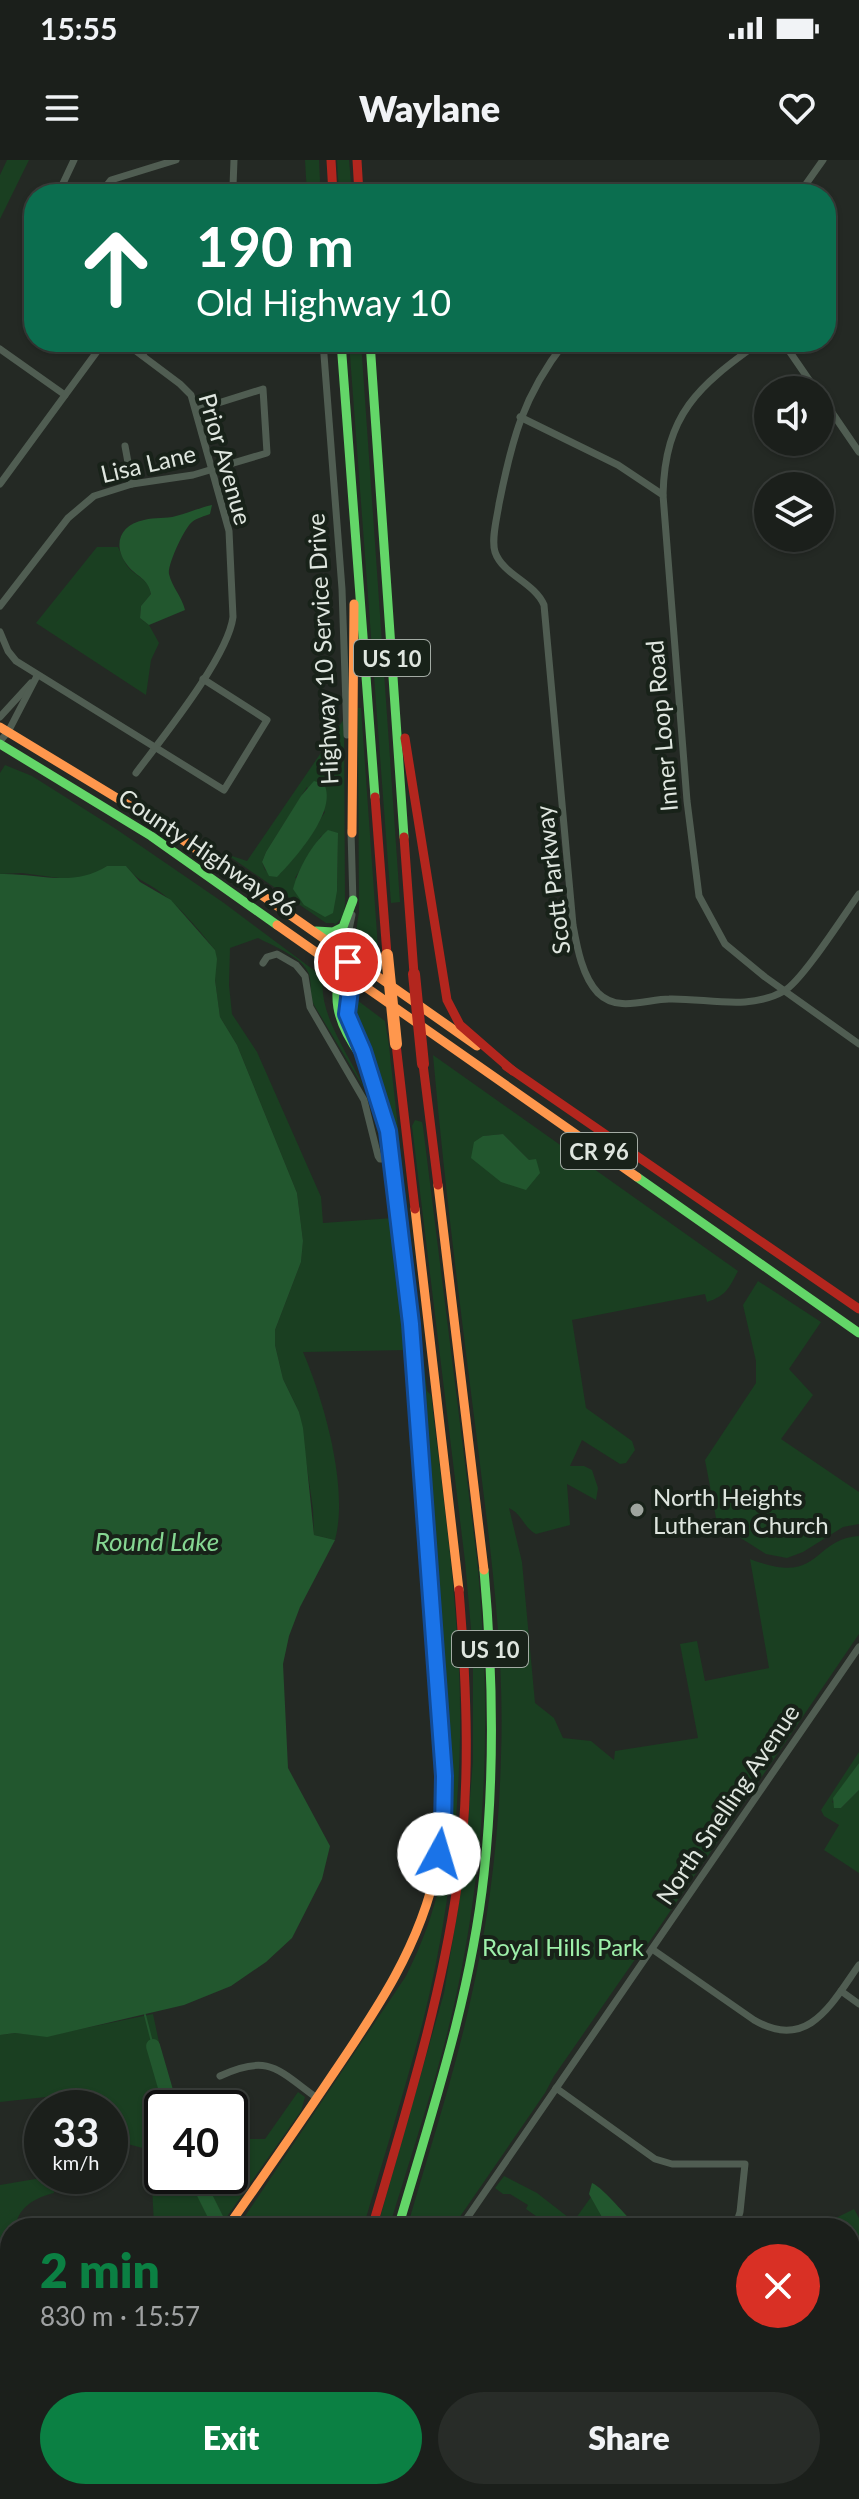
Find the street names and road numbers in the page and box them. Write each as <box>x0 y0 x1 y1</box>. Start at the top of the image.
street label: Prior Avenue <box>193 390 259 528</box>
street label: Lisa Lane <box>98 438 198 488</box>
street label: Highway 10 Service Drive <box>300 513 344 785</box>
street label: Inner Loop Road <box>639 639 683 813</box>
road number: US 10 <box>354 640 430 676</box>
street label: County Highway 96 <box>114 782 302 922</box>
street label: Scott Parkway <box>528 803 576 956</box>
road number: CR 96 <box>561 1133 637 1169</box>
road number: US 10 <box>452 1631 528 1667</box>
street label: North Snelling Avenue <box>649 1698 805 1910</box>

